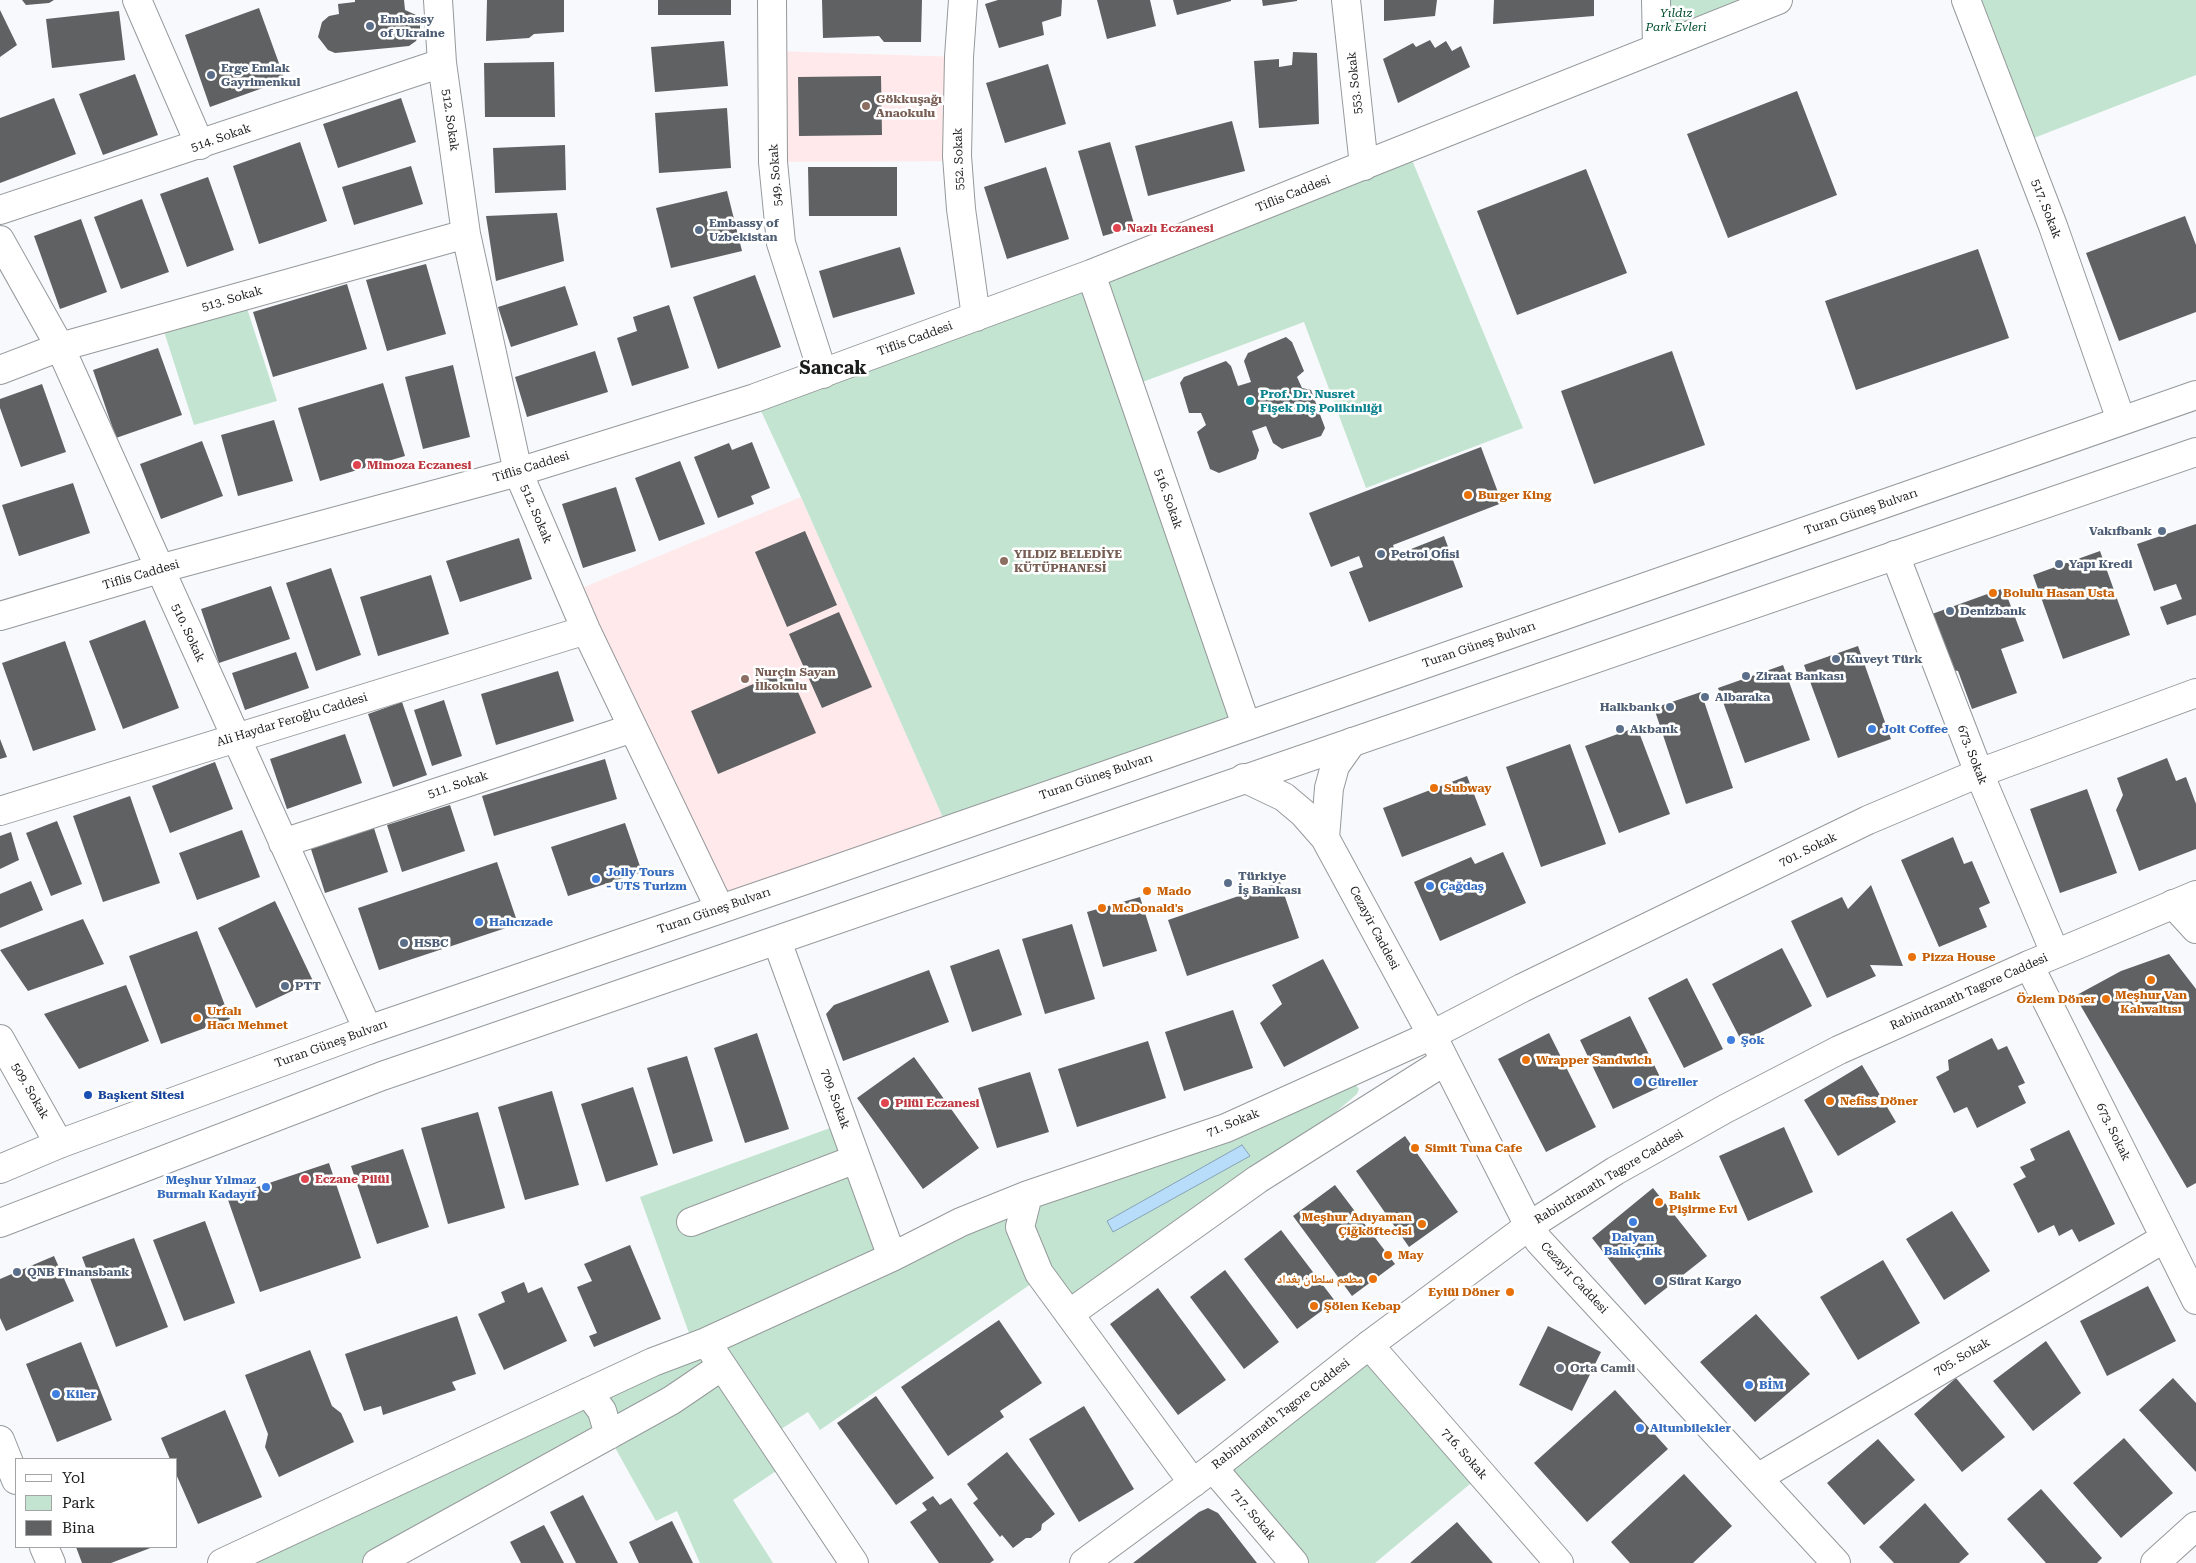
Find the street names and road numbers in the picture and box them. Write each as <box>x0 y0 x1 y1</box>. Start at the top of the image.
street label: 553. Sokak <box>1345 51 1365 115</box>
street label: 512. Sokak <box>439 88 461 152</box>
street label: 514. Sokak <box>189 121 253 155</box>
street label: 552. Sokak <box>951 127 967 191</box>
street label: 549. Sokak <box>767 143 785 207</box>
street label: Tiflis Caddesi <box>1254 173 1332 215</box>
street label: 517. Sokak <box>2028 177 2064 241</box>
street label: 513. Sokak <box>200 283 264 315</box>
street label: Tiflis Caddesi <box>875 319 955 359</box>
street label: Tiflis Caddesi <box>491 449 571 485</box>
street label: 516. Sokak <box>1151 467 1185 531</box>
street label: 512. Sokak <box>517 482 555 546</box>
street label: Turan Güneş Bulvarı <box>1803 486 1919 538</box>
street label: Tiflis Caddesi <box>101 557 181 593</box>
street label: 510. Sokak <box>168 602 208 664</box>
street label: Turan Güneş Bulvarı <box>1421 619 1537 671</box>
street label: Ali Haydar Feroğlu Caddesi <box>215 690 369 750</box>
street label: 673. Sokak <box>1954 723 1990 787</box>
street label: Turan Güneş Bulvarı <box>1038 751 1154 803</box>
street label: 511. Sokak <box>426 768 490 802</box>
street label: 701. Sokak <box>1777 830 1839 870</box>
street label: Cezayir Caddesi <box>1346 884 1402 972</box>
street label: Turan Güneş Bulvarı <box>656 885 772 937</box>
street label: Rabindranath Tagore Caddesi <box>1888 951 2050 1033</box>
street label: Turan Güneş Bulvarı <box>273 1017 389 1071</box>
street label: 509. Sokak <box>8 1060 52 1122</box>
street label: 709. Sokak <box>818 1067 852 1131</box>
street label: 673. Sokak <box>2093 1101 2133 1163</box>
street label: 71. Sokak <box>1204 1106 1262 1140</box>
street label: Rabindranath Tagore Caddesi <box>1532 1127 1686 1227</box>
street label: Cezayir Caddesi <box>1537 1239 1611 1317</box>
street label: 705. Sokak <box>1931 1335 1993 1379</box>
street label: Rabindranath Tagore Caddesi <box>1209 1356 1353 1472</box>
street label: 716. Sokak <box>1438 1426 1490 1482</box>
street label: 717. Sokak <box>1227 1486 1279 1544</box>

